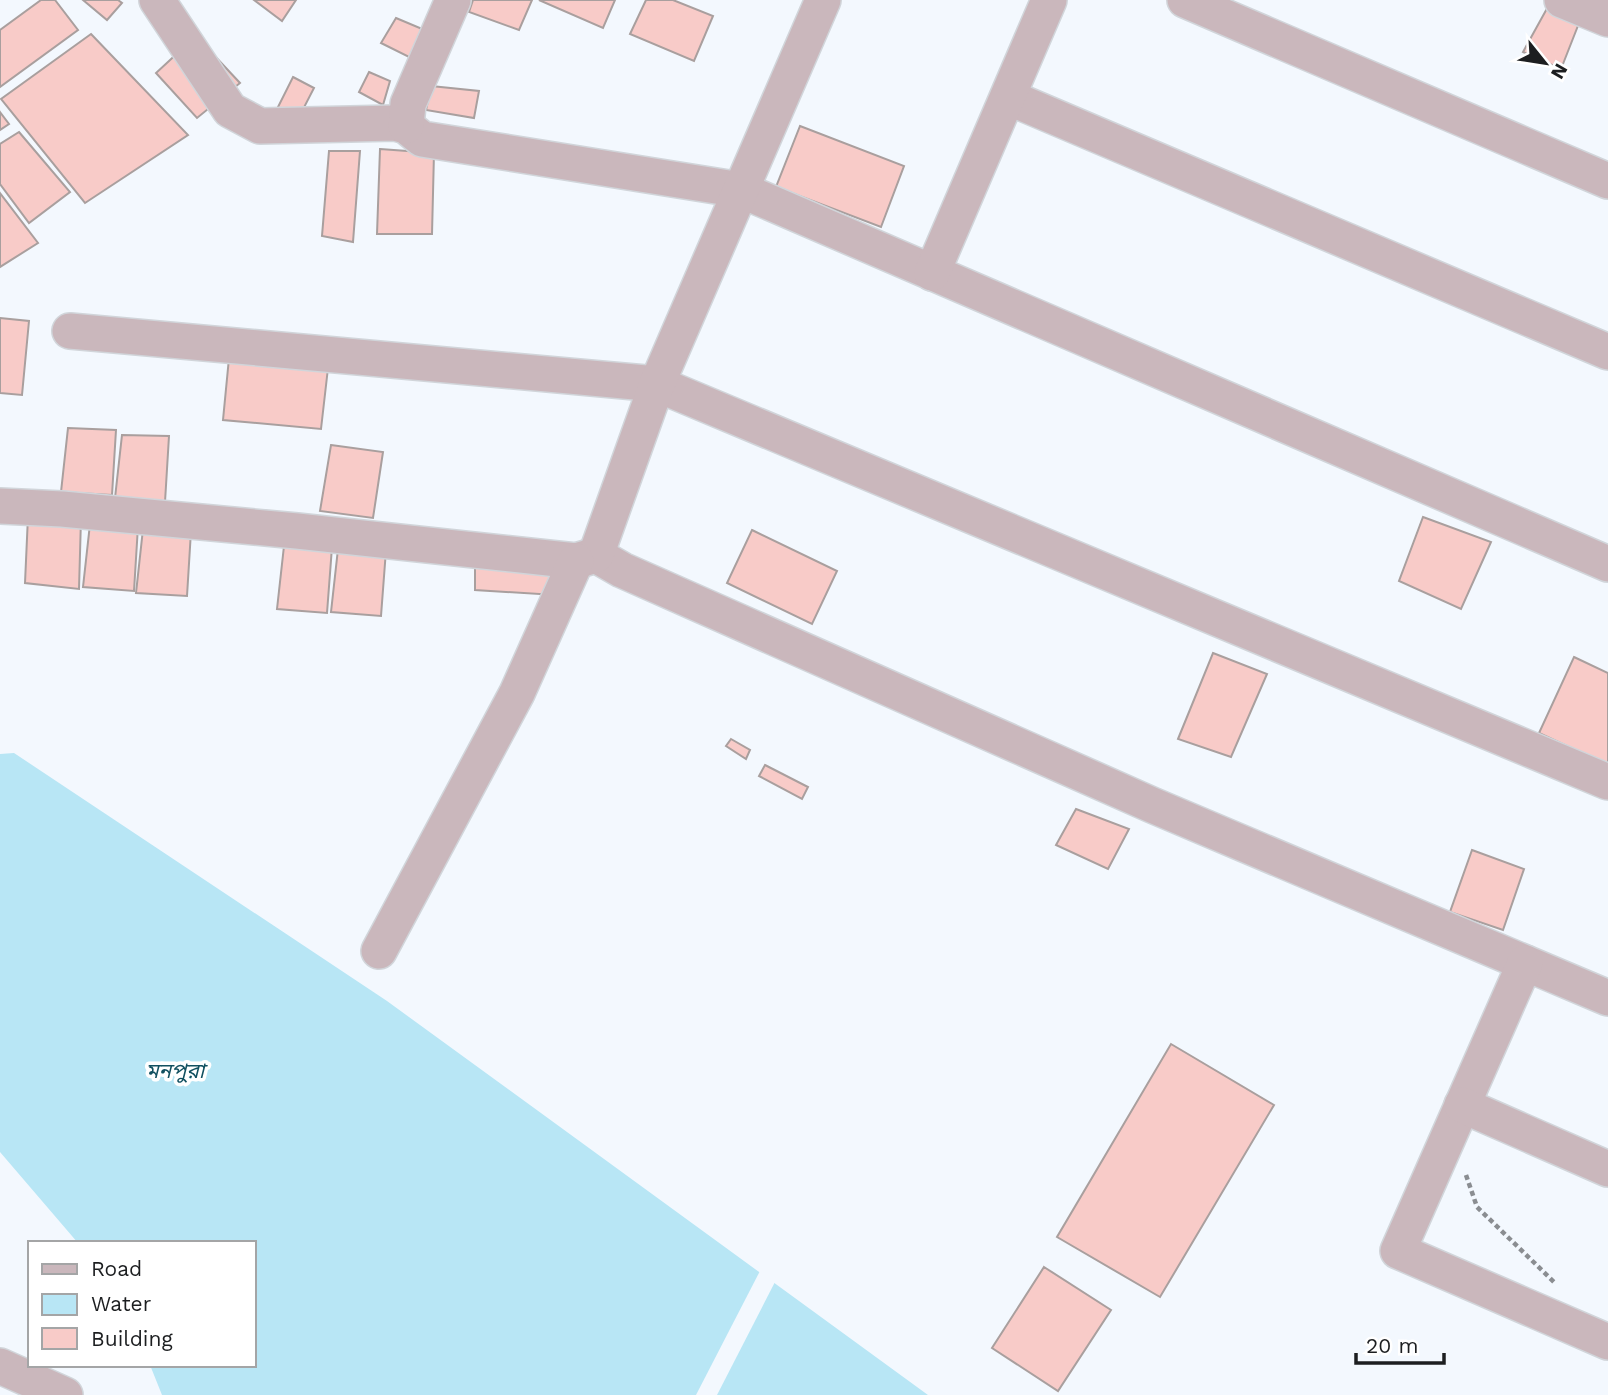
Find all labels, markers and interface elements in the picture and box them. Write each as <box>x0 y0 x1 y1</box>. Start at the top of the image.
north arrow <box>1510 28 1580 98</box>
text: N <box>1546 59 1573 83</box>
water label: মনপুরা <box>146 1058 209 1083</box>
legend <box>28 1241 256 1367</box>
text: Road <box>91 1256 142 1281</box>
text: Water <box>91 1291 152 1316</box>
scale bar <box>1356 1322 1444 1366</box>
text: Building <box>91 1326 173 1351</box>
text: 20 m <box>1366 1333 1418 1358</box>

